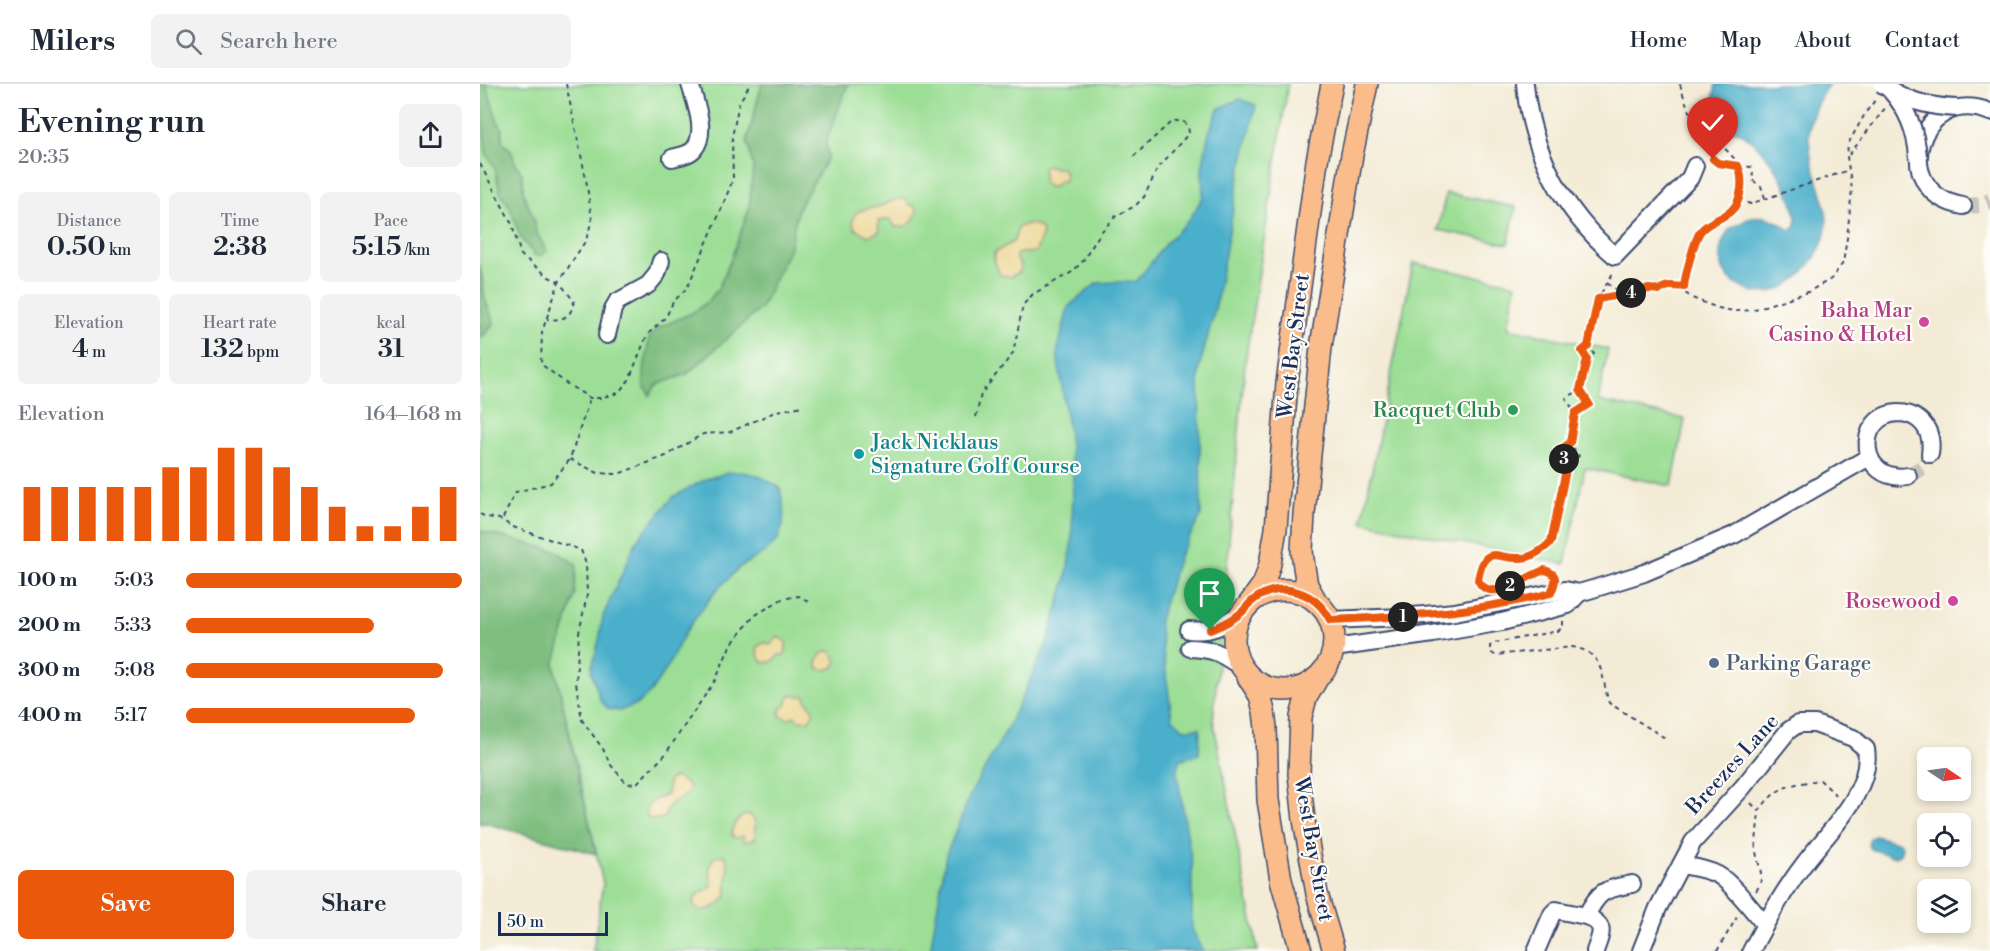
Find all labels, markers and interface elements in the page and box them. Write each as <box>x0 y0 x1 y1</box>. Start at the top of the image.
search box <box>151 14 571 68</box>
text: Milers <box>30 24 115 59</box>
icon: search <box>172 25 205 58</box>
text: Search here <box>220 28 338 55</box>
text: Home <box>1630 28 1687 54</box>
text: Map <box>1720 28 1762 54</box>
text: About <box>1795 28 1852 54</box>
text: Contact <box>1885 28 1960 54</box>
pin <box>1687 97 1738 159</box>
text: Evening run <box>18 102 205 143</box>
button: share <box>399 104 462 167</box>
icon: check <box>1696 106 1729 139</box>
text: 20:35 <box>18 145 69 170</box>
text: Distance <box>57 211 121 231</box>
text: Time <box>221 211 259 231</box>
text: Pace <box>374 211 408 231</box>
text: 0.50 <box>47 231 106 263</box>
text: 2:38 <box>213 231 267 263</box>
text: 5:15 <box>352 231 402 263</box>
text: km <box>106 240 131 260</box>
text: /km <box>402 240 430 260</box>
street label: West Bay Street <box>1272 271 1316 421</box>
pin: 4 <box>1616 278 1646 308</box>
text: 4 <box>1626 283 1636 303</box>
place label: Baha Mar Casino & Hotel <box>1769 298 1912 348</box>
text: Elevation <box>54 313 124 333</box>
text: Heart rate <box>203 313 277 333</box>
text: kcal <box>376 313 406 333</box>
marker: Baha Mar Casino & Hotel <box>1917 315 1931 329</box>
text: 4 <box>72 333 89 365</box>
text: 132 <box>201 333 244 365</box>
text: 31 <box>378 333 404 365</box>
text: m <box>89 342 106 362</box>
text: bpm <box>244 342 279 362</box>
place label: Racquet Club <box>1373 398 1501 424</box>
text: Elevation <box>18 402 105 427</box>
text: 164–168 m <box>365 402 462 427</box>
marker: Racquet Club <box>1506 403 1520 417</box>
place label: Jack Nicklaus Signature Golf Course <box>870 430 1080 480</box>
pin: 3 <box>1549 444 1579 474</box>
marker: Jack Nicklaus Signature Golf Course <box>852 447 866 461</box>
text: 3 <box>1559 449 1569 469</box>
text: 100 m <box>18 568 77 593</box>
text: 5:03 <box>114 568 154 593</box>
pin <box>1184 568 1235 630</box>
pin: 2 <box>1495 571 1525 601</box>
text: 2 <box>1505 576 1515 596</box>
icon: arrive <box>1193 577 1226 610</box>
place label: Rosewood <box>1845 589 1941 615</box>
marker: Rosewood <box>1946 594 1960 608</box>
pin: 1 <box>1388 602 1418 632</box>
text: 1 <box>1399 607 1407 627</box>
text: 200 m <box>18 613 81 638</box>
text: 5:33 <box>114 613 152 638</box>
place label: Parking Garage <box>1726 651 1871 677</box>
marker: Parking Garage <box>1707 656 1721 670</box>
text: 300 m <box>18 658 81 683</box>
text: 5:08 <box>114 658 155 683</box>
text: 400 m <box>18 703 82 728</box>
text: 5:17 <box>114 703 147 728</box>
street label: Breezes Lane <box>1680 709 1785 821</box>
north arrow <box>1917 747 1971 801</box>
map controls <box>1917 747 1971 933</box>
street label: West Bay Street <box>1287 774 1339 924</box>
button: locate <box>1917 813 1971 867</box>
button: Save <box>18 870 234 939</box>
button: Share <box>246 870 462 939</box>
button: layers <box>1917 879 1971 933</box>
scale bar <box>498 909 608 936</box>
text: 50 m <box>507 912 544 932</box>

